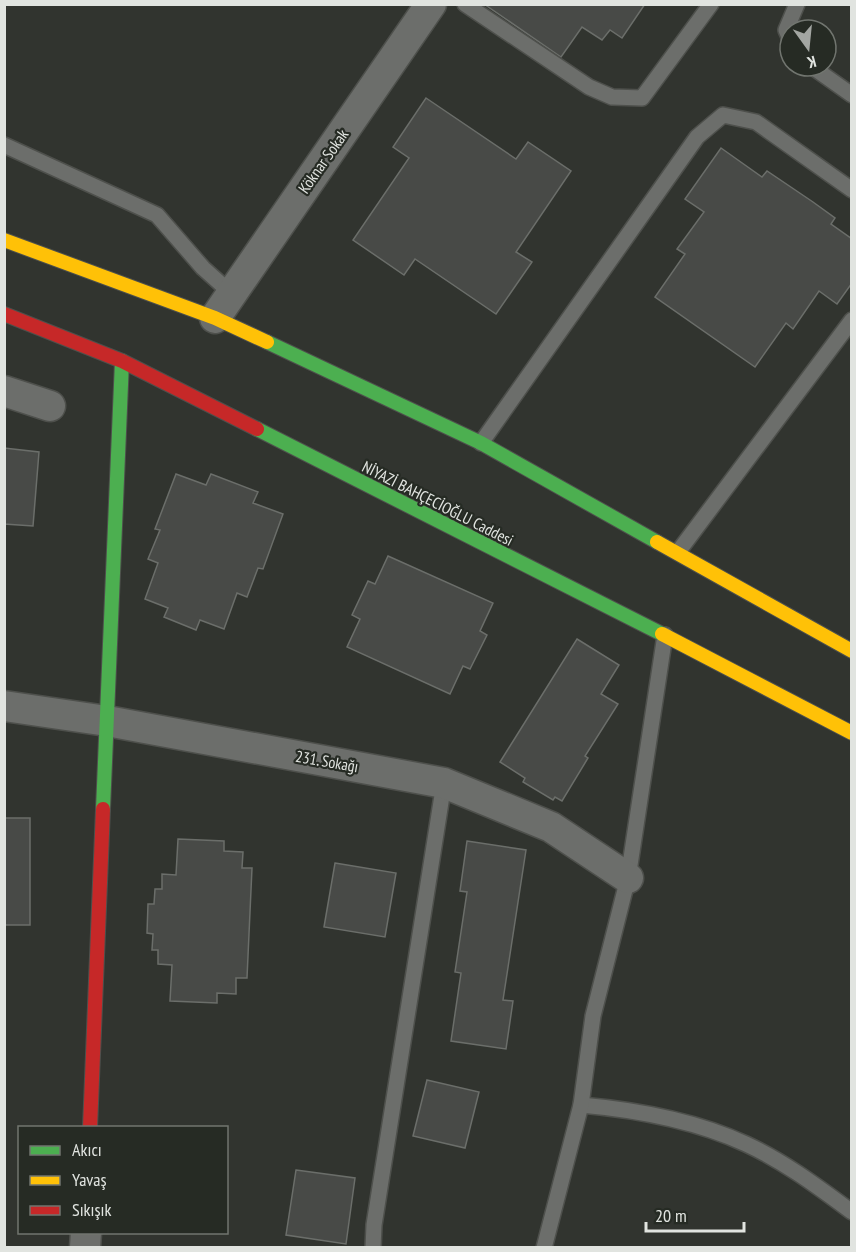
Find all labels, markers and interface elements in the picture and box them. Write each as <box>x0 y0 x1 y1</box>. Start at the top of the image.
north arrow <box>778 18 838 78</box>
text: K <box>805 52 818 73</box>
street label: Köknar Sokak <box>294 124 353 197</box>
street label: NİYAZİ BAHÇECİOĞLU Caddesi <box>359 456 517 550</box>
street label: 231. Sokağı <box>294 746 360 776</box>
legend <box>18 1126 228 1234</box>
text: Akıcı <box>72 1138 102 1161</box>
text: Yavaş <box>72 1168 107 1191</box>
scale bar <box>646 1195 744 1233</box>
text: Sıkışık <box>72 1198 111 1221</box>
text: 20 m <box>655 1204 687 1227</box>

